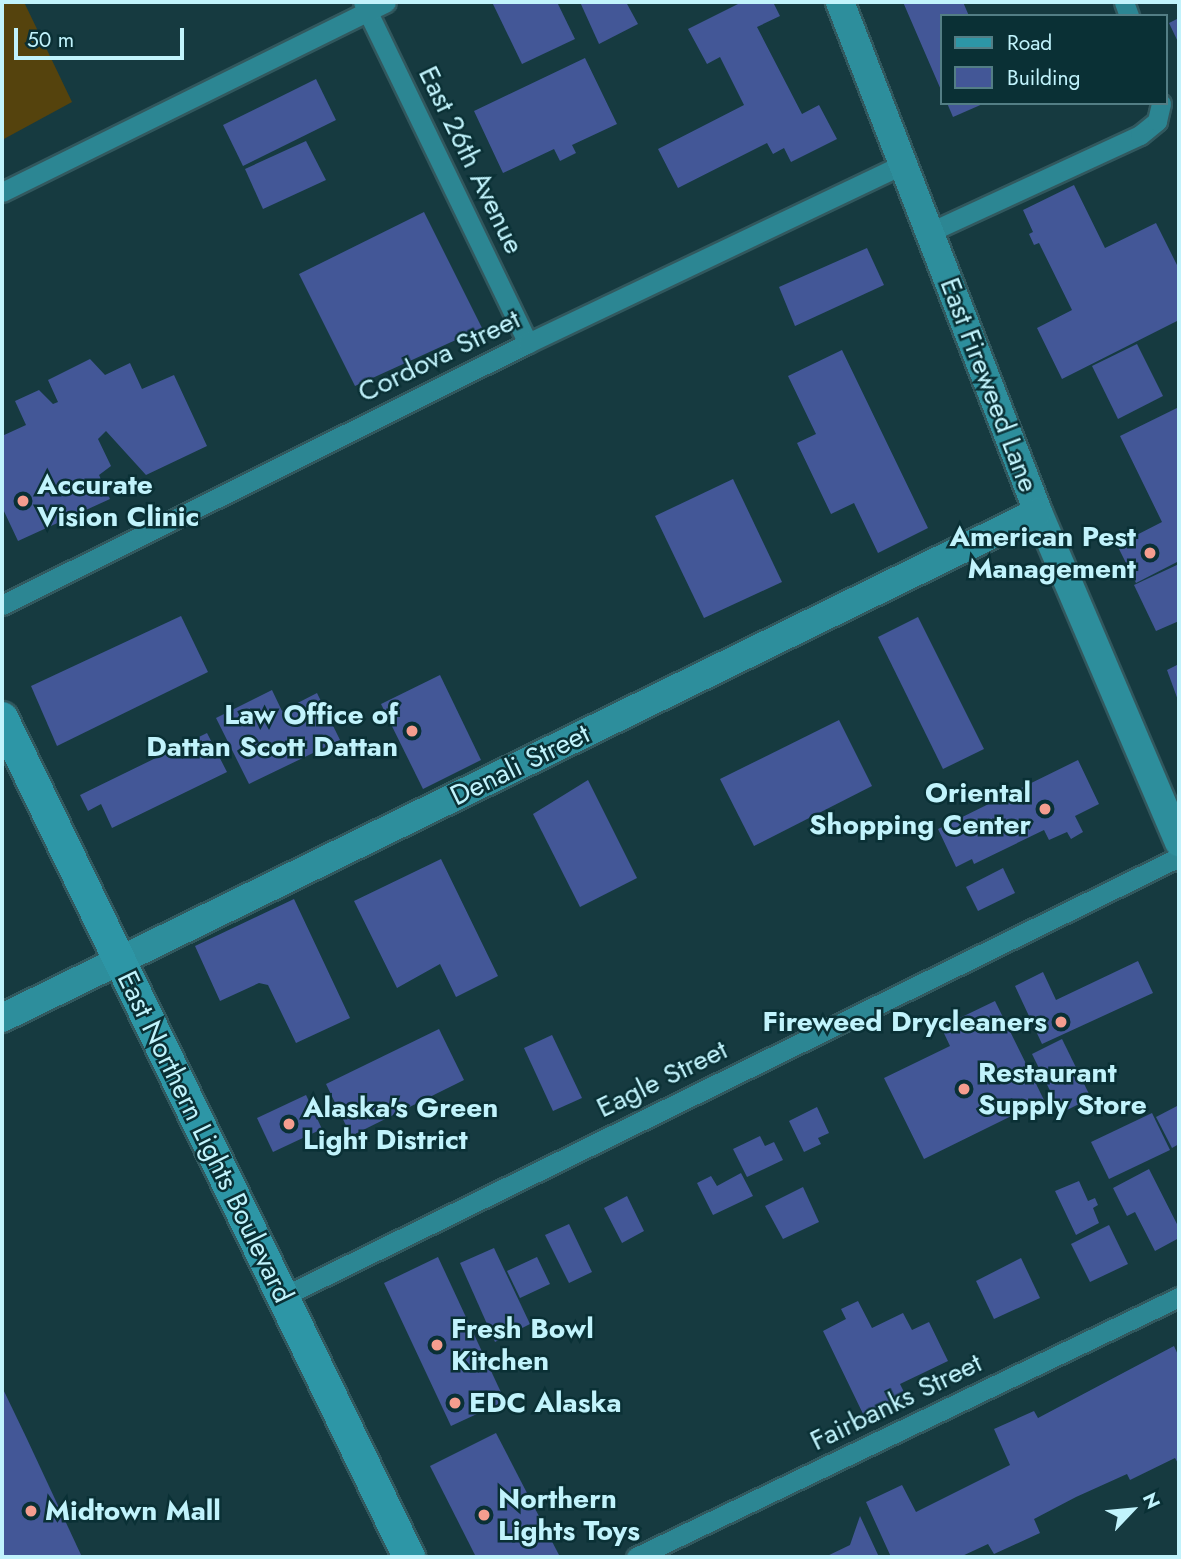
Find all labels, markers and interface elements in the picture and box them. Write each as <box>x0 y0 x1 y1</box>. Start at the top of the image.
scale bar <box>18 14 187 58</box>
legend <box>940 14 1167 105</box>
text: 50 m <box>27 25 74 55</box>
text: Road <box>1007 28 1052 58</box>
street label: East 26th Avenue <box>411 61 531 259</box>
text: Building <box>1007 63 1080 93</box>
street label: East Fireweed Lane <box>933 273 1045 497</box>
street label: Cordova Street <box>353 302 525 410</box>
place label: Accurate Vision Clinic <box>37 468 199 534</box>
marker: Accurate Vision Clinic <box>15 493 31 509</box>
place label: American Pest Management <box>949 520 1136 586</box>
marker: American Pest Management <box>1142 545 1158 561</box>
place label: Law Office of Dattan Scott Dattan <box>146 698 398 764</box>
street label: Denali Street <box>445 717 595 813</box>
marker: Law Office of Dattan Scott Dattan <box>404 723 420 739</box>
place label: Oriental Shopping Center <box>809 776 1031 842</box>
marker: Oriental Shopping Center <box>1037 801 1053 817</box>
street label: East Northern Lights Boulevard <box>110 966 300 1308</box>
place label: Fireweed Drycleaners <box>762 1005 1047 1039</box>
marker: Fireweed Drycleaners <box>1053 1014 1069 1030</box>
street label: Eagle Street <box>591 1033 733 1125</box>
place label: Restaurant Supply Store <box>978 1056 1147 1122</box>
marker: Restaurant Supply Store <box>956 1081 972 1097</box>
place label: Alaska's Green Light District <box>303 1091 498 1157</box>
marker: Alaska's Green Light District <box>281 1116 297 1132</box>
place label: Fresh Bowl Kitchen <box>451 1312 594 1378</box>
marker: Fresh Bowl Kitchen <box>429 1337 445 1353</box>
street label: Fairbanks Street <box>805 1346 987 1458</box>
place label: EDC Alaska <box>469 1386 622 1420</box>
marker: EDC Alaska <box>447 1395 463 1411</box>
north arrow <box>1097 1475 1167 1545</box>
place label: Northern Lights Toys <box>498 1482 640 1548</box>
text: N <box>1136 1488 1167 1513</box>
place label: Midtown Mall <box>45 1494 221 1528</box>
marker: Midtown Mall <box>23 1503 39 1519</box>
marker: Northern Lights Toys <box>476 1507 492 1523</box>

